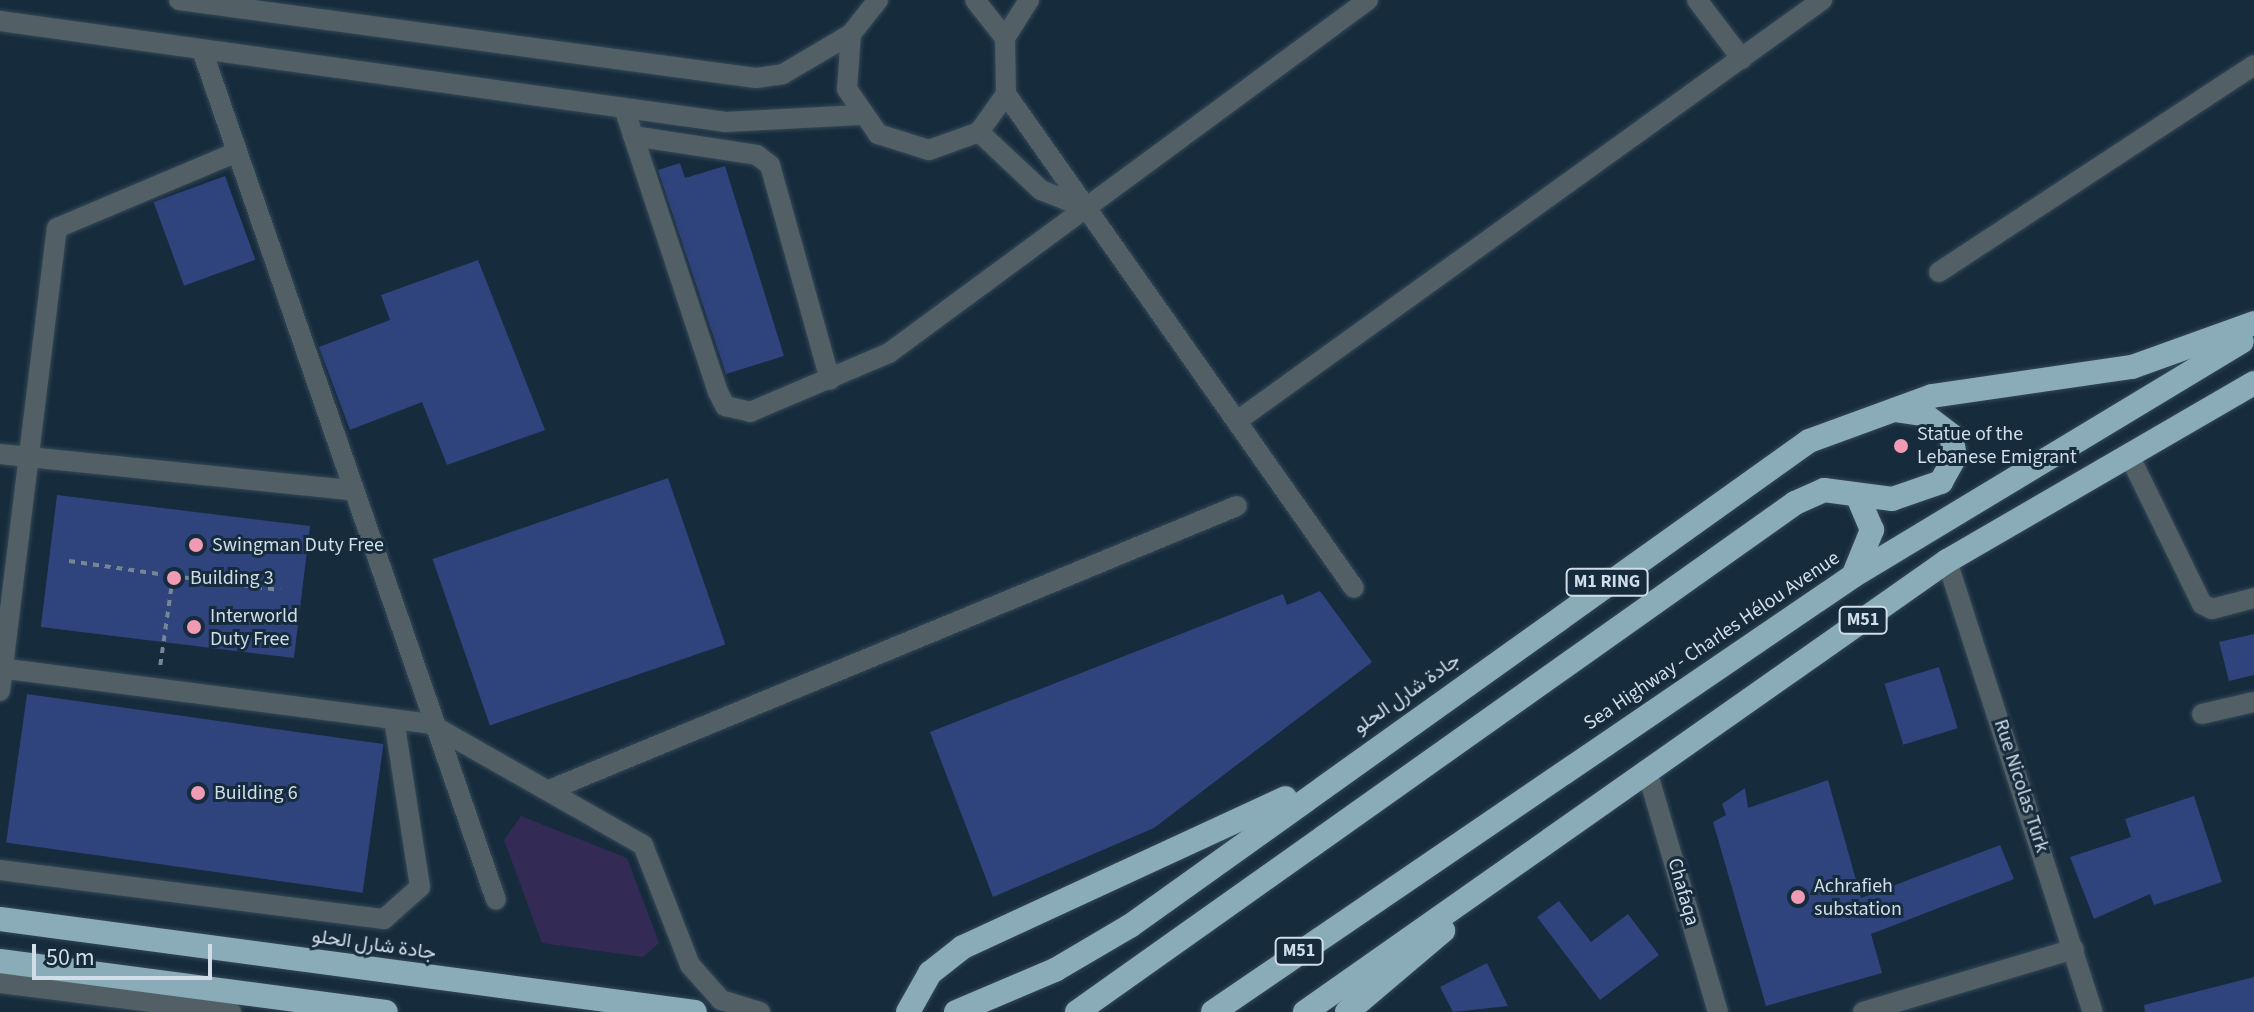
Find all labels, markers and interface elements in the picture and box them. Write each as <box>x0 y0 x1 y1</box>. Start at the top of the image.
place label: Statue of the Lebanese Emigrant <box>1917 422 2077 469</box>
marker: Statue of the Lebanese Emigrant <box>1892 437 1910 455</box>
place label: Swingman Duty Free <box>212 533 384 557</box>
marker: Swingman Duty Free <box>187 536 205 554</box>
street label: Sea Highway - Charles Hélou Avenue <box>1580 546 1844 736</box>
place label: Building 3 <box>190 566 274 590</box>
road number: M1 RING <box>1565 568 1649 596</box>
marker: Building 3 <box>165 569 183 587</box>
place label: Interworld Duty Free <box>210 604 298 651</box>
road number: M51 <box>1837 606 1889 634</box>
marker: Interworld Duty Free <box>185 618 203 636</box>
street label: جادة شارل الحلو <box>1349 648 1465 740</box>
street label: Rue Nicolas Turk <box>1988 716 2054 856</box>
place label: Building 6 <box>214 781 298 805</box>
marker: Building 6 <box>189 784 207 802</box>
street label: Chafaqa <box>1662 855 1704 929</box>
place label: Achrafieh substation <box>1814 874 1902 921</box>
marker: Achrafieh substation <box>1789 888 1807 906</box>
street label: جادة شارل الحلو <box>311 924 437 966</box>
scale bar <box>36 928 216 978</box>
road number: M51 <box>1273 937 1325 965</box>
text: 50 m <box>46 940 95 975</box>

